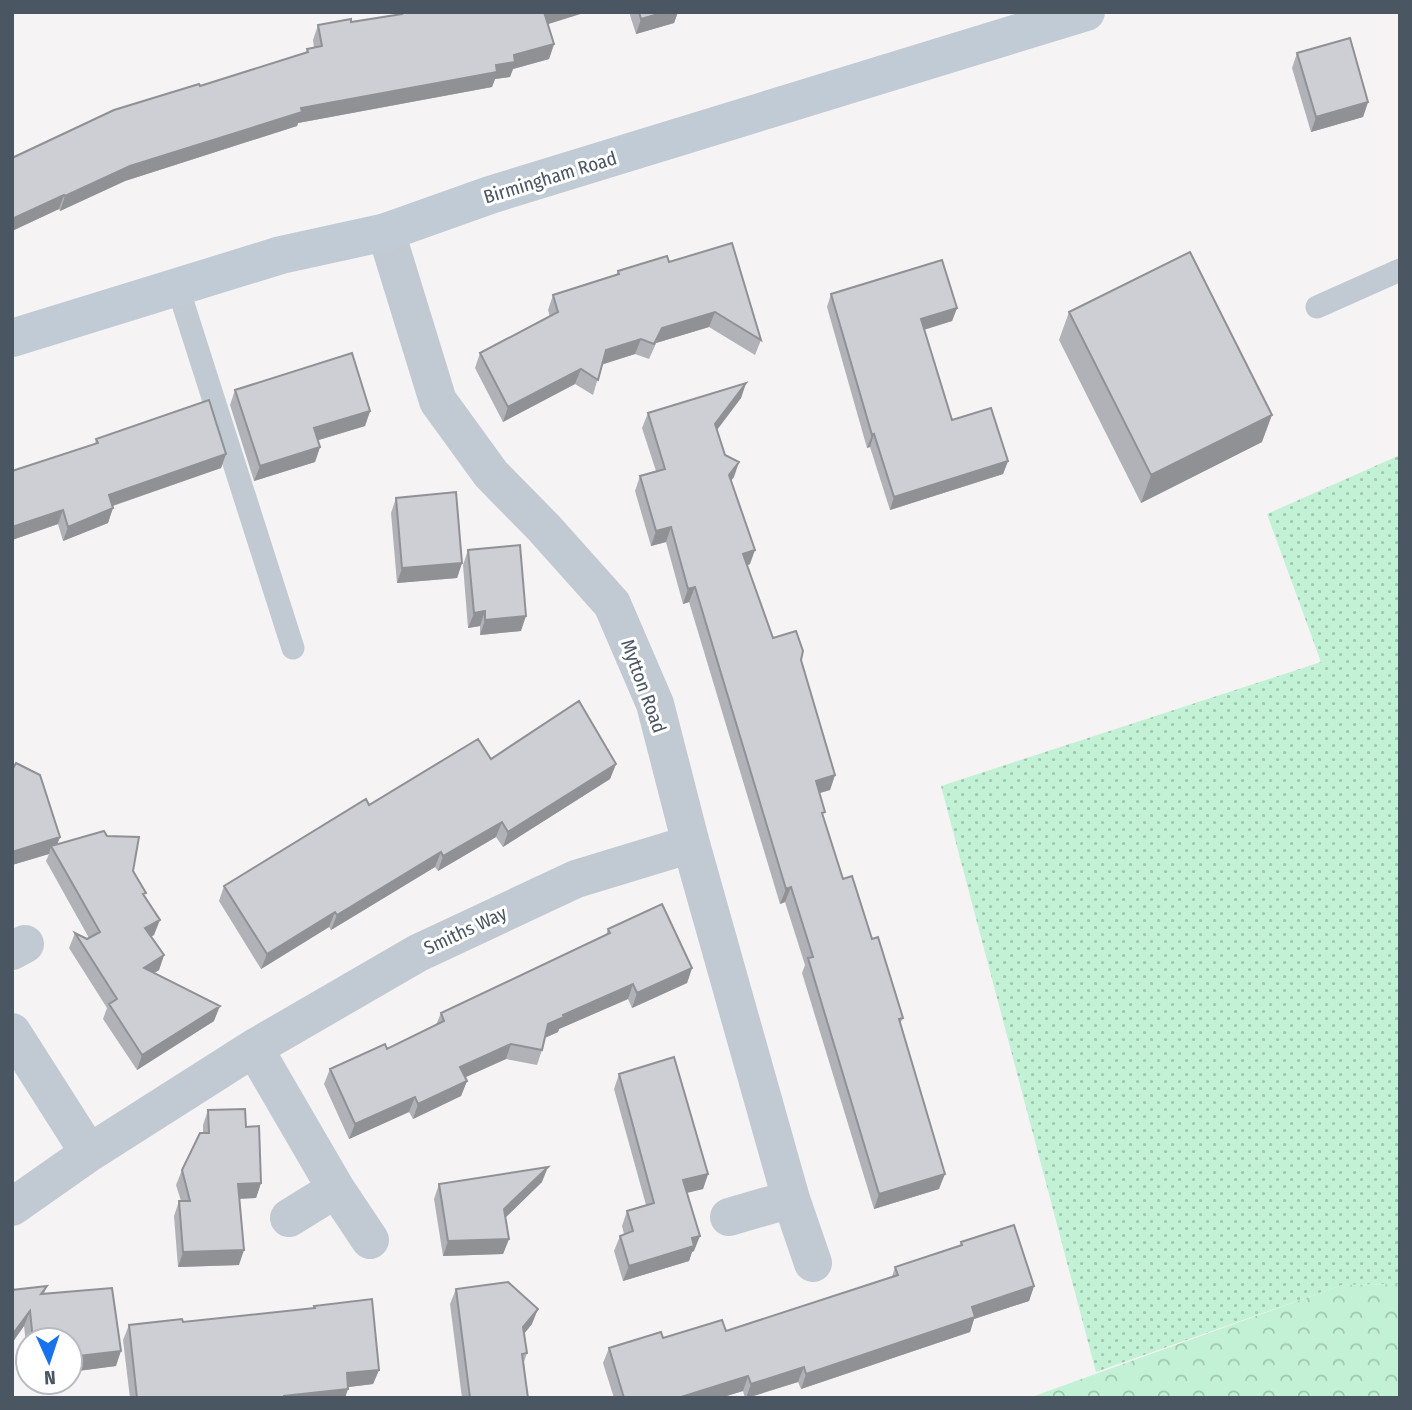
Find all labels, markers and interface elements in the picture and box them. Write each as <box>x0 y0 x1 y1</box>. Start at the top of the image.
street label: Birmingham Road <box>481 146 619 209</box>
street label: Mytton Road <box>616 636 671 736</box>
street label: Smiths Way <box>420 901 511 960</box>
north arrow <box>14 1326 84 1396</box>
text: N <box>44 1366 56 1389</box>

